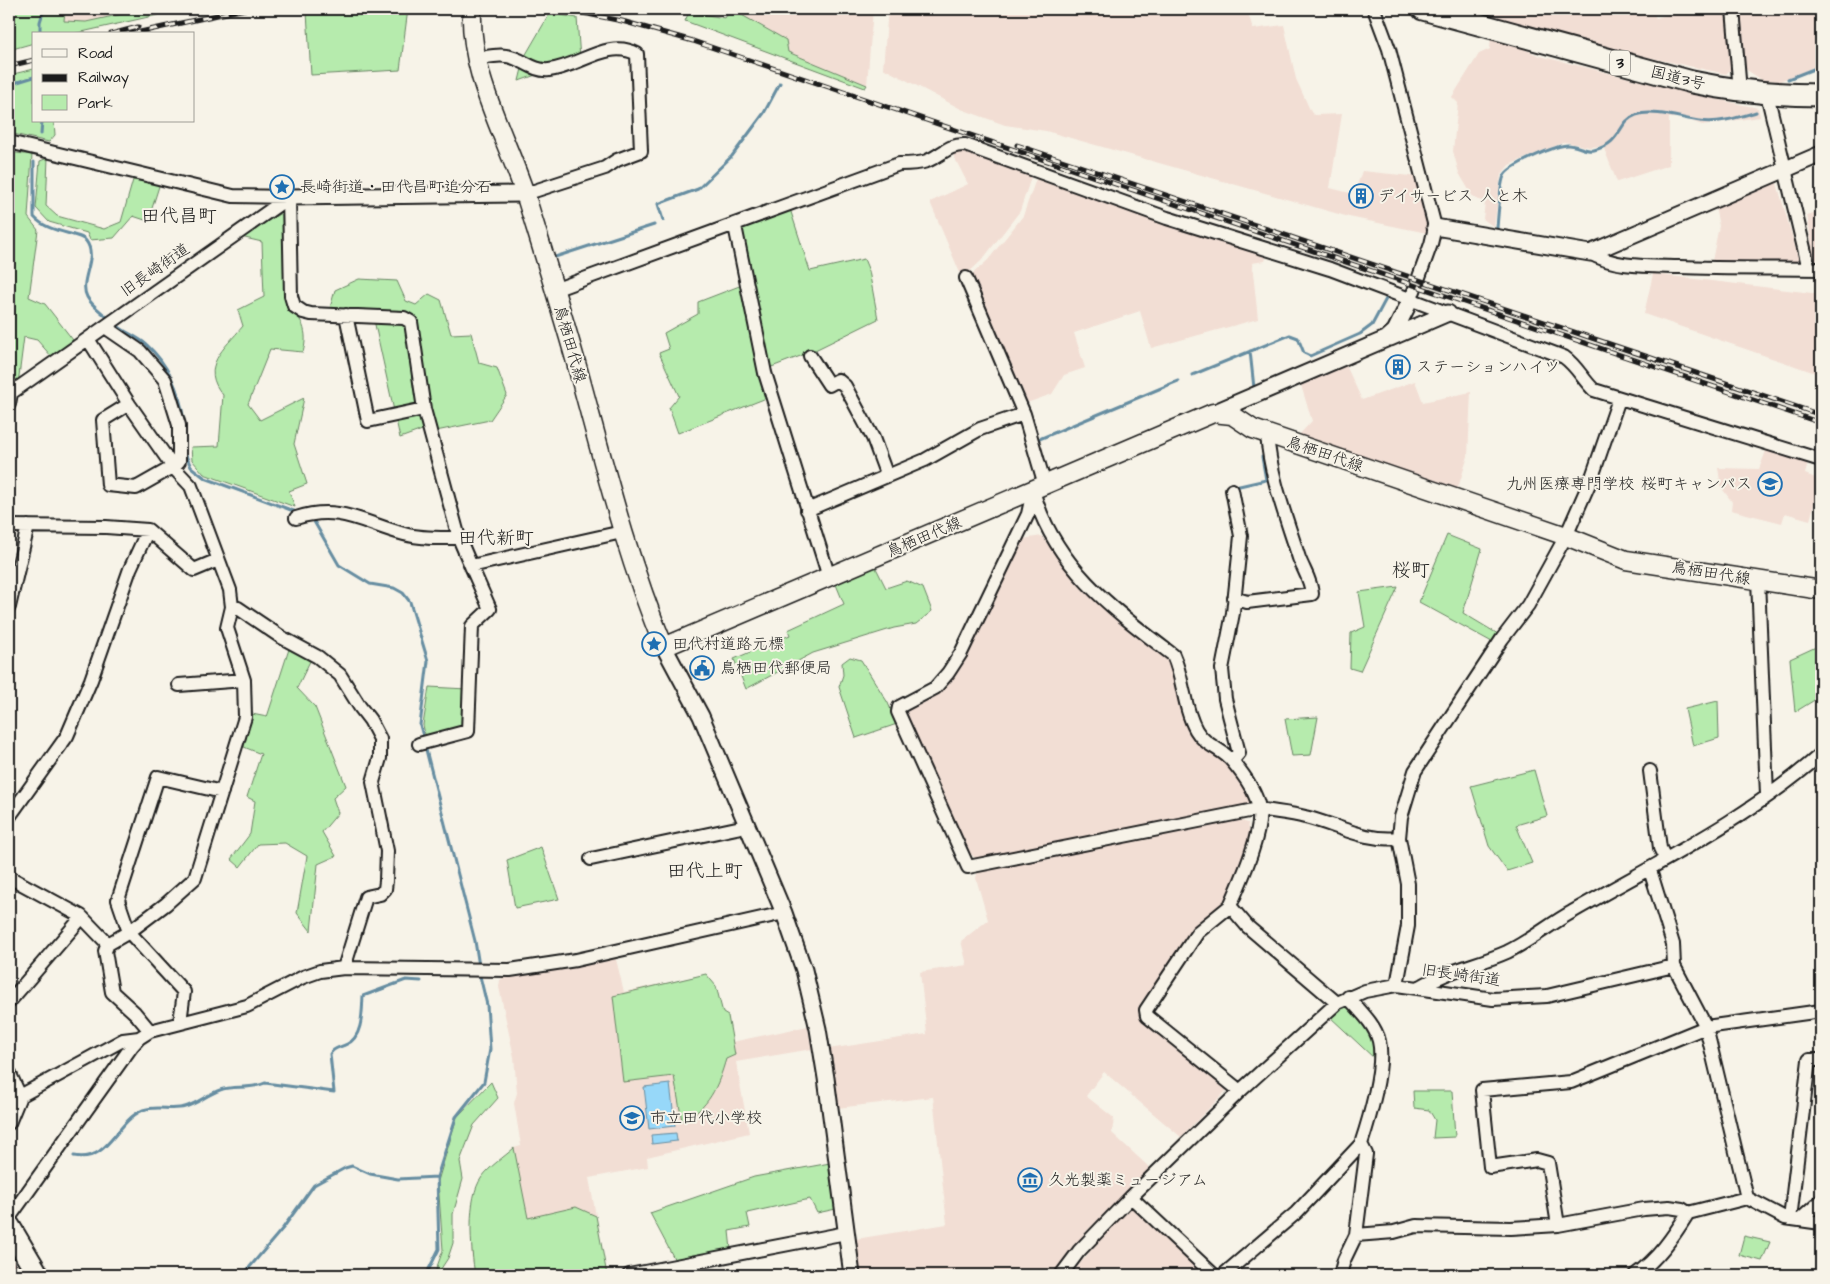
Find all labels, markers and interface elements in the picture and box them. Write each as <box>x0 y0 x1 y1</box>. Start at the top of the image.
legend <box>32 32 195 122</box>
text: Road <box>78 43 113 64</box>
road number: 3 <box>1610 50 1630 76</box>
street label: 国道3号 <box>1648 61 1708 95</box>
text: Railway <box>78 67 129 89</box>
text: Park <box>78 93 113 114</box>
place icon: 長崎街道・田代昌町追分石 <box>269 174 295 200</box>
place label: 長崎街道・田代昌町追分石 <box>300 176 492 198</box>
building icon: デイサービス 人と木 <box>1348 183 1374 209</box>
place label: デイサービス 人と木 <box>1378 185 1528 207</box>
district label: 田代昌町 <box>141 203 217 230</box>
street label: 旧長崎街道 <box>116 238 194 302</box>
street label: 鳥栖田代線 <box>548 303 592 385</box>
building icon: ステーションハイツ <box>1385 354 1411 380</box>
place label: ステーションハイツ <box>1416 356 1560 378</box>
street label: 鳥栖田代線 <box>1284 431 1366 477</box>
school or university icon: 九州医療専門学校 桜町キャンパス <box>1757 471 1783 497</box>
place label: 九州医療専門学校 桜町キャンパス <box>1506 473 1752 495</box>
street label: 鳥栖田代線 <box>883 511 965 563</box>
district label: 田代新町 <box>458 525 534 552</box>
street label: 鳥栖田代線 <box>1670 556 1752 590</box>
district label: 桜町 <box>1392 557 1430 584</box>
place icon: 田代村道路元標 <box>641 631 667 657</box>
place label: 田代村道路元標 <box>672 633 784 655</box>
public building icon: 鳥栖田代郵便局 <box>689 655 715 681</box>
place label: 鳥栖田代郵便局 <box>720 657 832 679</box>
district label: 田代上町 <box>667 858 743 885</box>
street label: 旧長崎街道 <box>1420 959 1502 991</box>
school or university icon: 市立田代小学校 <box>619 1105 645 1131</box>
place label: 市立田代小学校 <box>650 1107 762 1129</box>
museum icon: 久光製薬ミュージアム <box>1017 1167 1043 1193</box>
place label: 久光製薬ミュージアム <box>1048 1169 1208 1191</box>

